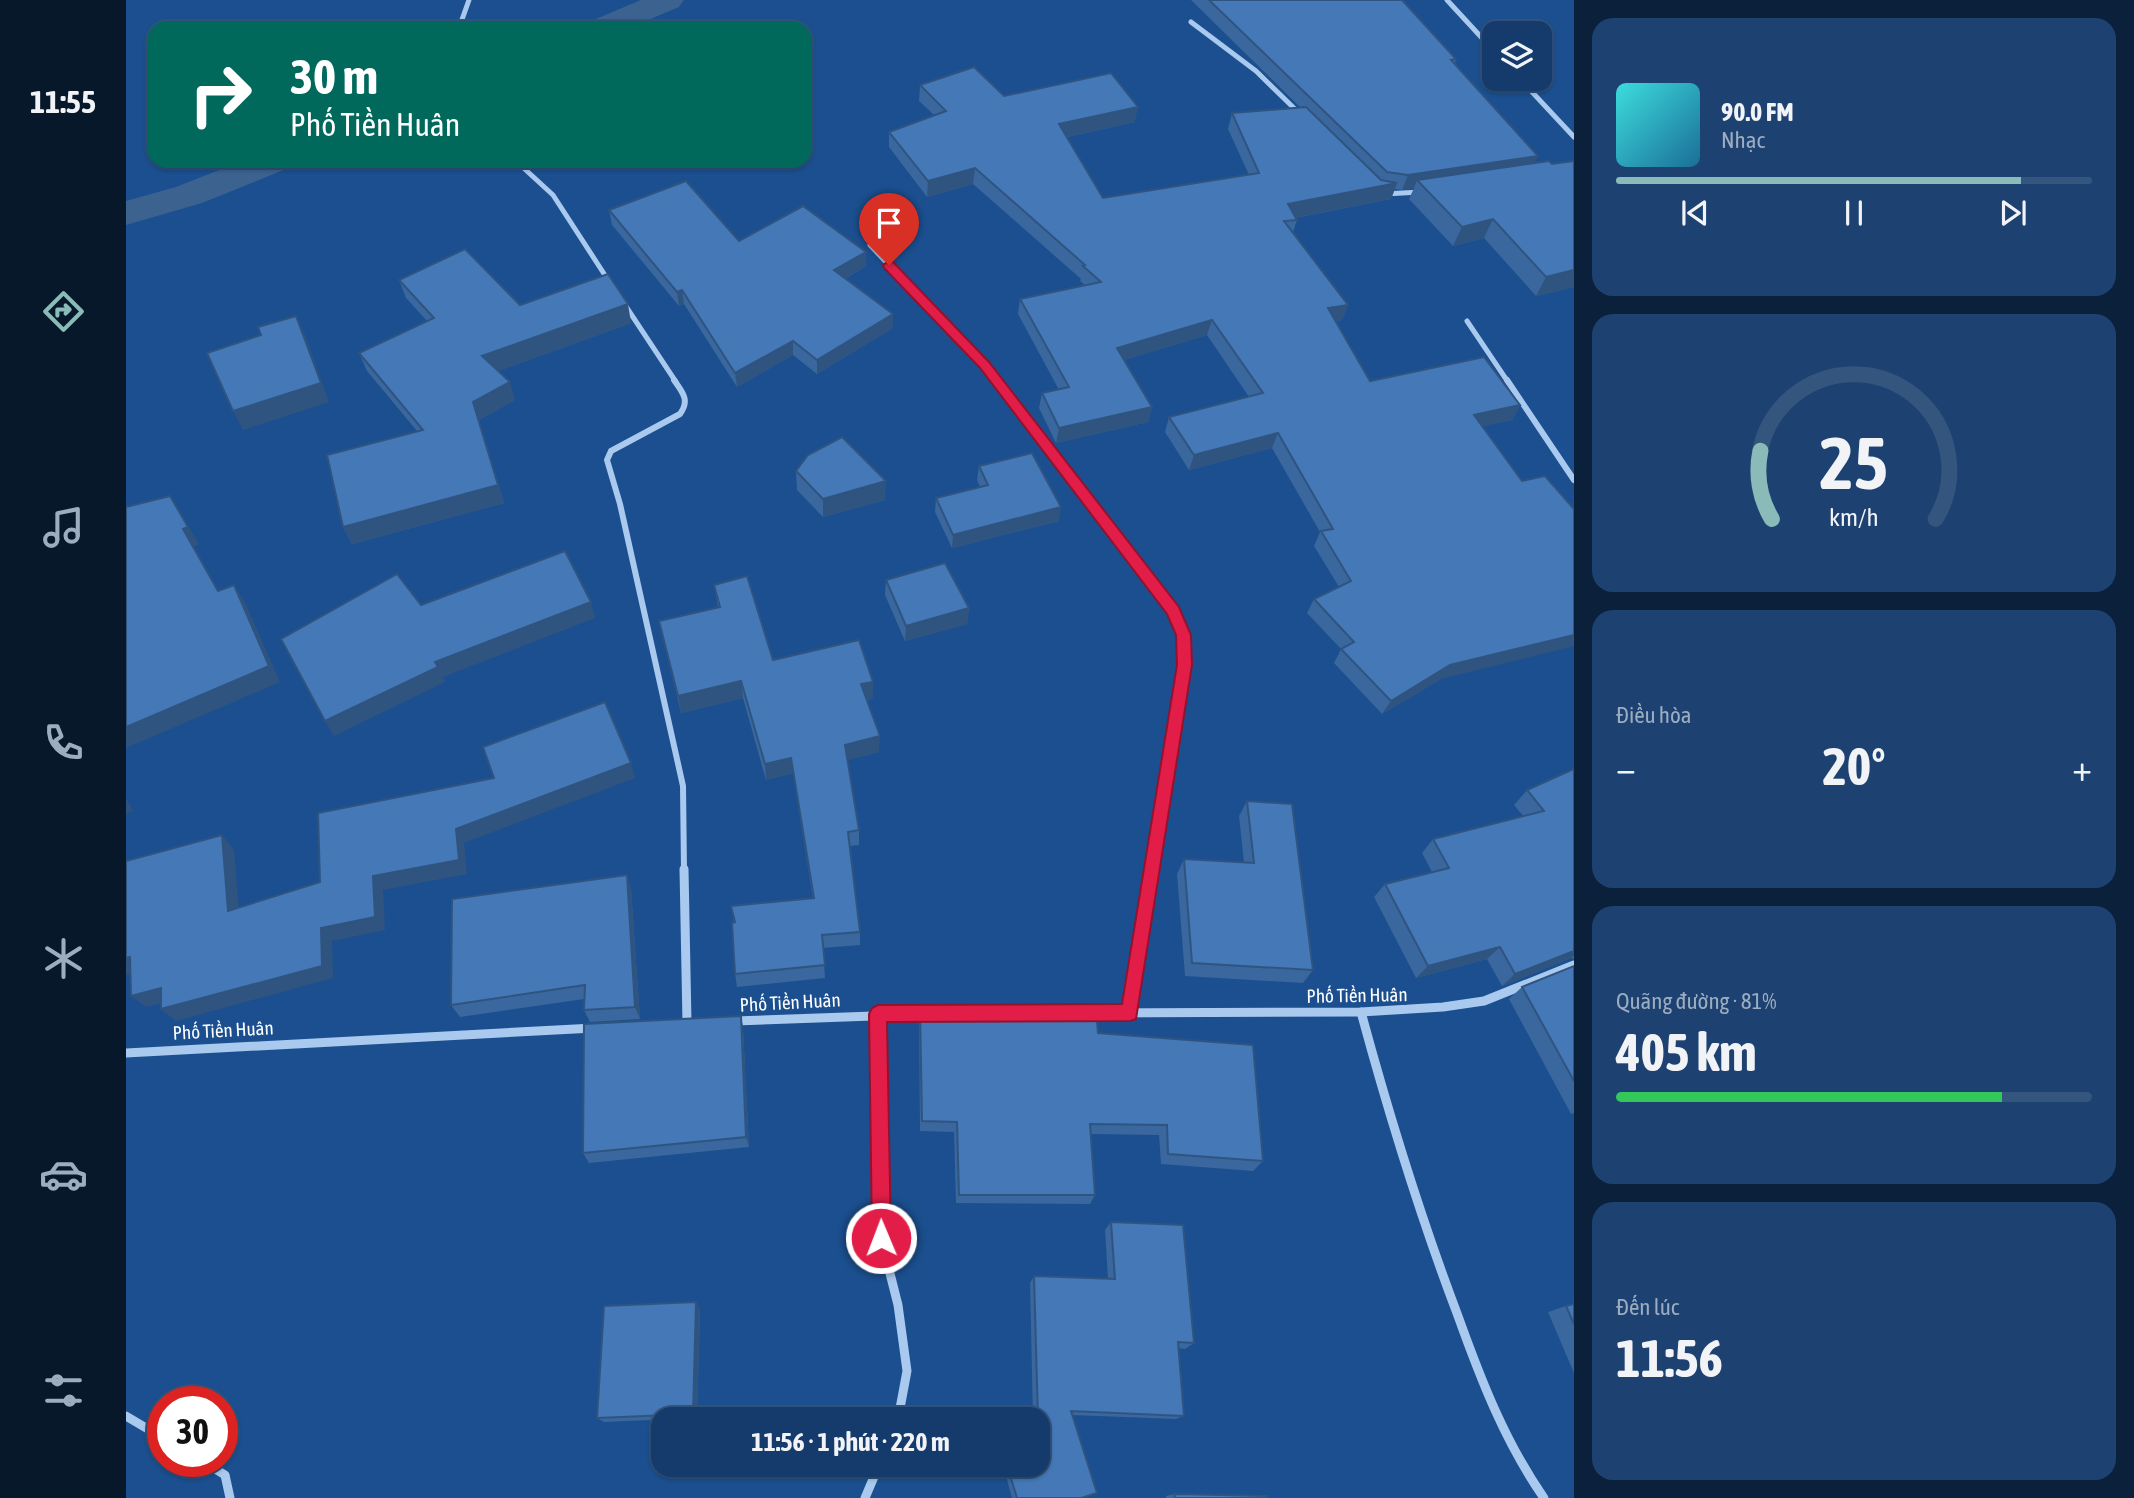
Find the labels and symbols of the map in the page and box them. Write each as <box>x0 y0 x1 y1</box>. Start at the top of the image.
pin <box>859 193 919 265</box>
street label: Phố Tiền Huân <box>1306 983 1408 1007</box>
street label: Phố Tiền Huân <box>739 988 841 1016</box>
street label: Phố Tiền Huân <box>172 1016 274 1044</box>
position arrow <box>844 1201 918 1275</box>
speed limit sign: 30 <box>147 1386 238 1477</box>

